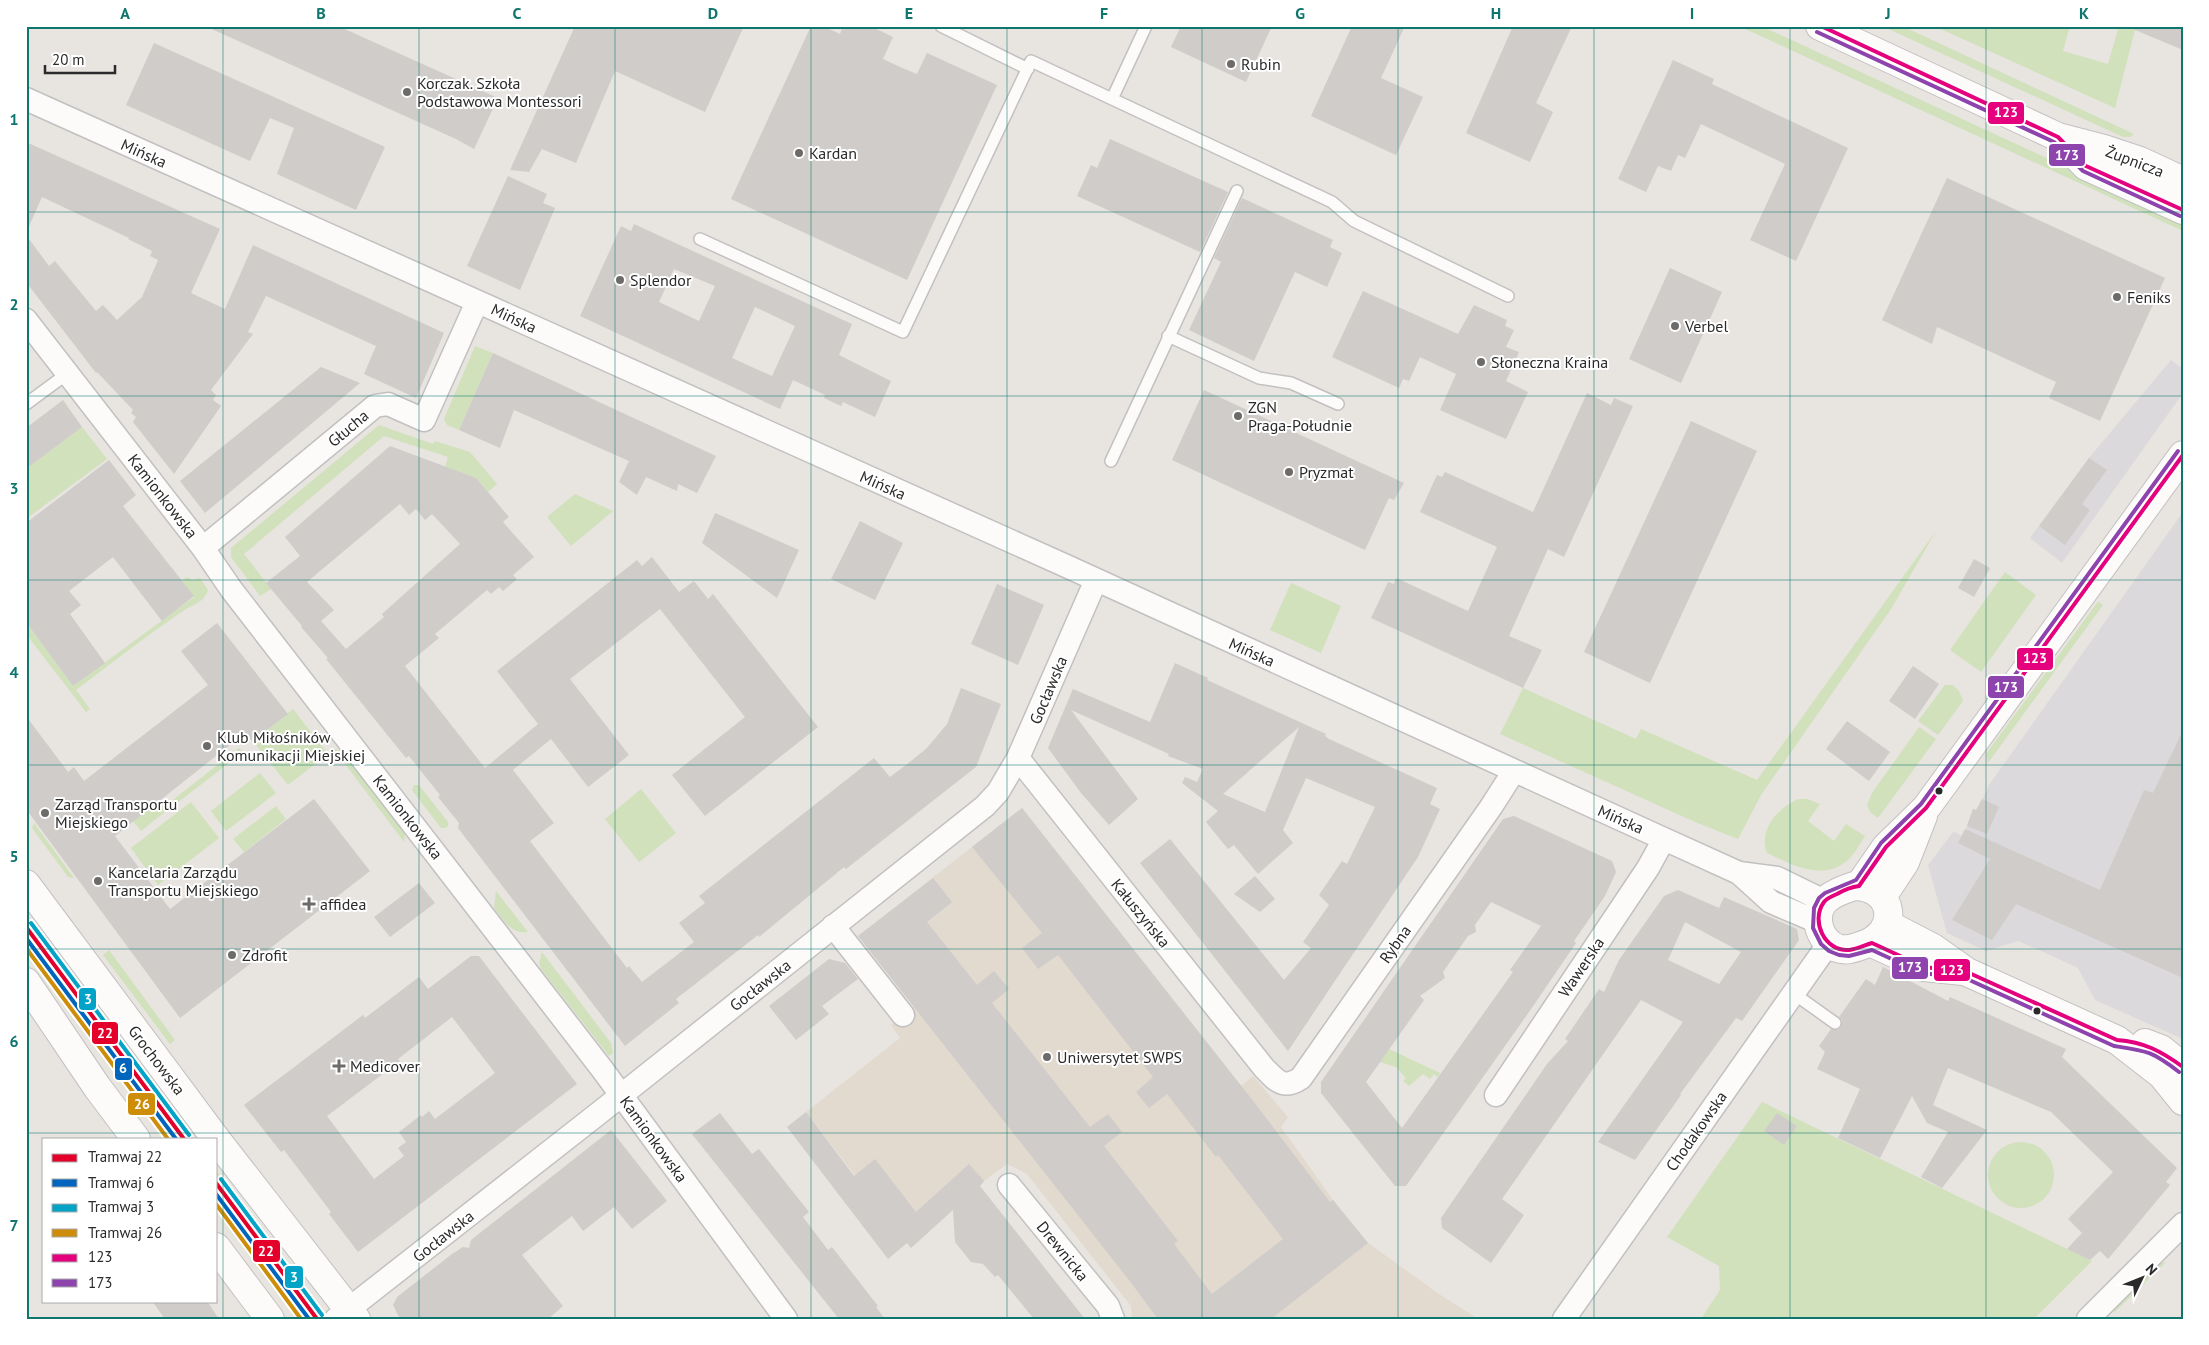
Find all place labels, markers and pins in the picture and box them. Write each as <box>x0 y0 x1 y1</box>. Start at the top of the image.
place label: Rubin <box>1241 54 1281 74</box>
marker: Rubin <box>1225 58 1237 70</box>
place label: Korczak. Szkoła Podstawowa Montessori <box>417 73 582 111</box>
marker: Korczak. Szkoła Podstawowa Montessori <box>401 86 413 98</box>
place label: Kardan <box>809 143 857 163</box>
marker: Kardan <box>793 147 805 159</box>
place label: Splendor <box>630 270 692 290</box>
marker: Splendor <box>614 274 626 286</box>
place label: Feniks <box>2127 287 2171 307</box>
marker: Feniks <box>2111 291 2123 303</box>
place label: Verbel <box>1684 316 1728 336</box>
marker: Verbel <box>1669 320 1681 332</box>
place label: Słoneczna Kraina <box>1491 352 1608 372</box>
marker: Słoneczna Kraina <box>1475 356 1487 368</box>
place label: ZGN Praga-Południe <box>1248 397 1352 435</box>
marker: ZGN Praga-Południe <box>1232 410 1244 422</box>
place label: Pryzmat <box>1299 462 1354 482</box>
marker: Pryzmat <box>1283 466 1295 478</box>
place label: Klub Miłośników Komunikacji Miejskiej <box>217 727 365 765</box>
marker: Klub Miłośników Komunikacji Miejskiej <box>201 740 213 752</box>
unlabelled marker <box>1934 786 1944 796</box>
place label: Zarząd Transportu Miejskiego <box>55 794 177 832</box>
marker: Zarząd Transportu Miejskiego <box>39 807 51 819</box>
place label: Kancelaria Zarządu Transportu Miejskiego <box>108 862 259 900</box>
marker: Kancelaria Zarządu Transportu Miejskiego <box>92 875 104 887</box>
place label: affidea <box>320 894 366 914</box>
marker: affidea <box>302 897 316 911</box>
place label: Zdrofit <box>242 945 288 965</box>
marker: Zdrofit <box>226 949 238 961</box>
unlabelled marker <box>2032 1006 2042 1016</box>
place label: Uniwersytet SWPS <box>1057 1047 1182 1067</box>
marker: Uniwersytet SWPS <box>1041 1051 1053 1063</box>
place label: Medicover <box>350 1056 421 1076</box>
marker: Medicover <box>332 1059 346 1073</box>

